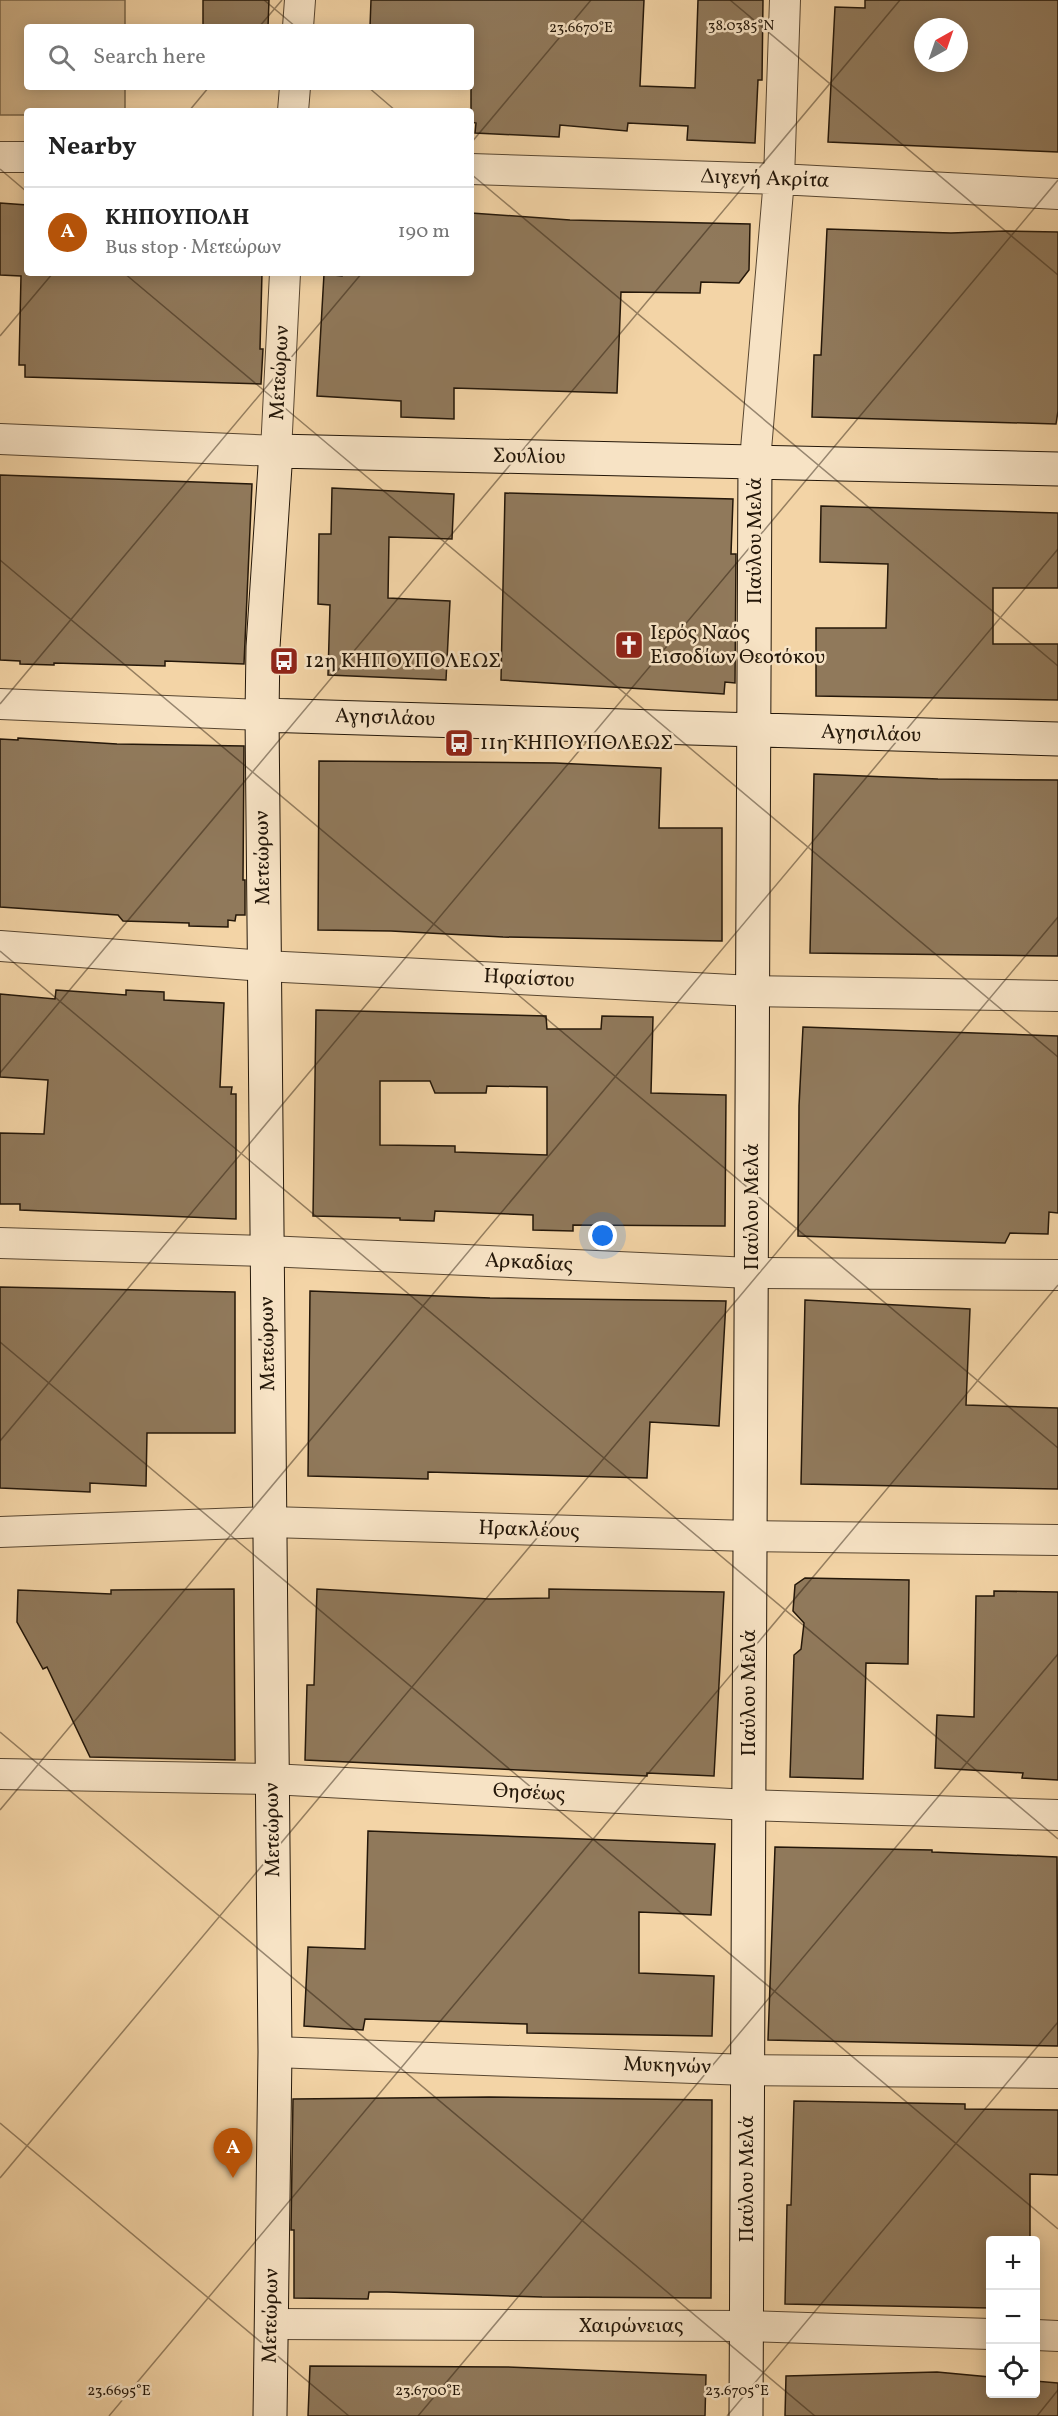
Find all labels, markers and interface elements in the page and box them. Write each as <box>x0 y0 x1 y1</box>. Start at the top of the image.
text: 38.0385°N <box>708 16 774 37</box>
text: 23.6670°E <box>549 18 613 39</box>
north arrow <box>914 18 968 72</box>
search box <box>24 24 474 90</box>
icon: search <box>45 41 78 74</box>
text: Search here <box>93 42 206 73</box>
text: Nearby <box>48 129 137 165</box>
street label: Διγενή Ακρίτα <box>700 162 830 196</box>
text: ΚΗΠΟΥΠΟΛΗ <box>105 203 249 234</box>
text: A <box>60 218 75 246</box>
text: 190 m <box>398 218 450 246</box>
text: Bus stop · Μετεώρων <box>105 234 281 262</box>
street label: Μετεώρων <box>263 325 297 421</box>
street label: Σουλίου <box>492 442 566 472</box>
street label: Παύλου Μελά <box>741 477 770 605</box>
place label: Ιερός Ναός Εισοδίων Θεοτόκου <box>650 619 825 672</box>
church icon: Ιερός Ναός Εισοδίων Θεοτόκου <box>613 629 645 661</box>
bus stop icon: 12η ΚΗΠΟΥΠΟΛΕΩΣ <box>268 645 300 677</box>
place label: 12η ΚΗΠΟΥΠΟΛΕΩΣ <box>305 647 501 676</box>
street label: Αγησιλάου <box>334 702 436 734</box>
street label: Αγησιλάου <box>820 718 922 750</box>
bus stop icon: 11η ΚΗΠΟΥΠΟΛΕΩΣ <box>443 727 475 759</box>
place label: 11η ΚΗΠΟΥΠΟΛΕΩΣ <box>480 729 673 758</box>
street label: Μετεώρων <box>248 810 278 906</box>
street label: Ηφαίστου <box>483 962 575 996</box>
street label: Παύλου Μελά <box>738 1143 767 1271</box>
your location <box>588 1221 617 1250</box>
street label: Αρκαδίας <box>484 1246 574 1280</box>
street label: Μετεώρων <box>253 1296 283 1392</box>
street label: Ηρακλέους <box>478 1514 580 1546</box>
street label: Παύλου Μελά <box>735 1629 764 1757</box>
street label: Θησέως <box>492 1777 566 1809</box>
street label: Μετεώρων <box>258 1782 288 1878</box>
street label: Μυκηνών <box>623 2050 711 2082</box>
street label: Παύλου Μελά <box>733 2115 762 2243</box>
pin: A <box>214 2128 252 2178</box>
map controls <box>986 2236 1040 2398</box>
button: + <box>986 2236 1040 2290</box>
street label: Μετεώρων <box>256 2268 286 2364</box>
button: − <box>986 2290 1040 2344</box>
street label: Χαιρώνειας <box>578 2312 684 2341</box>
button: locate <box>986 2344 1040 2398</box>
text: 23.6695°E <box>87 2381 151 2402</box>
text: 23.6700°E <box>395 2381 461 2402</box>
text: 23.6705°E <box>705 2381 769 2402</box>

